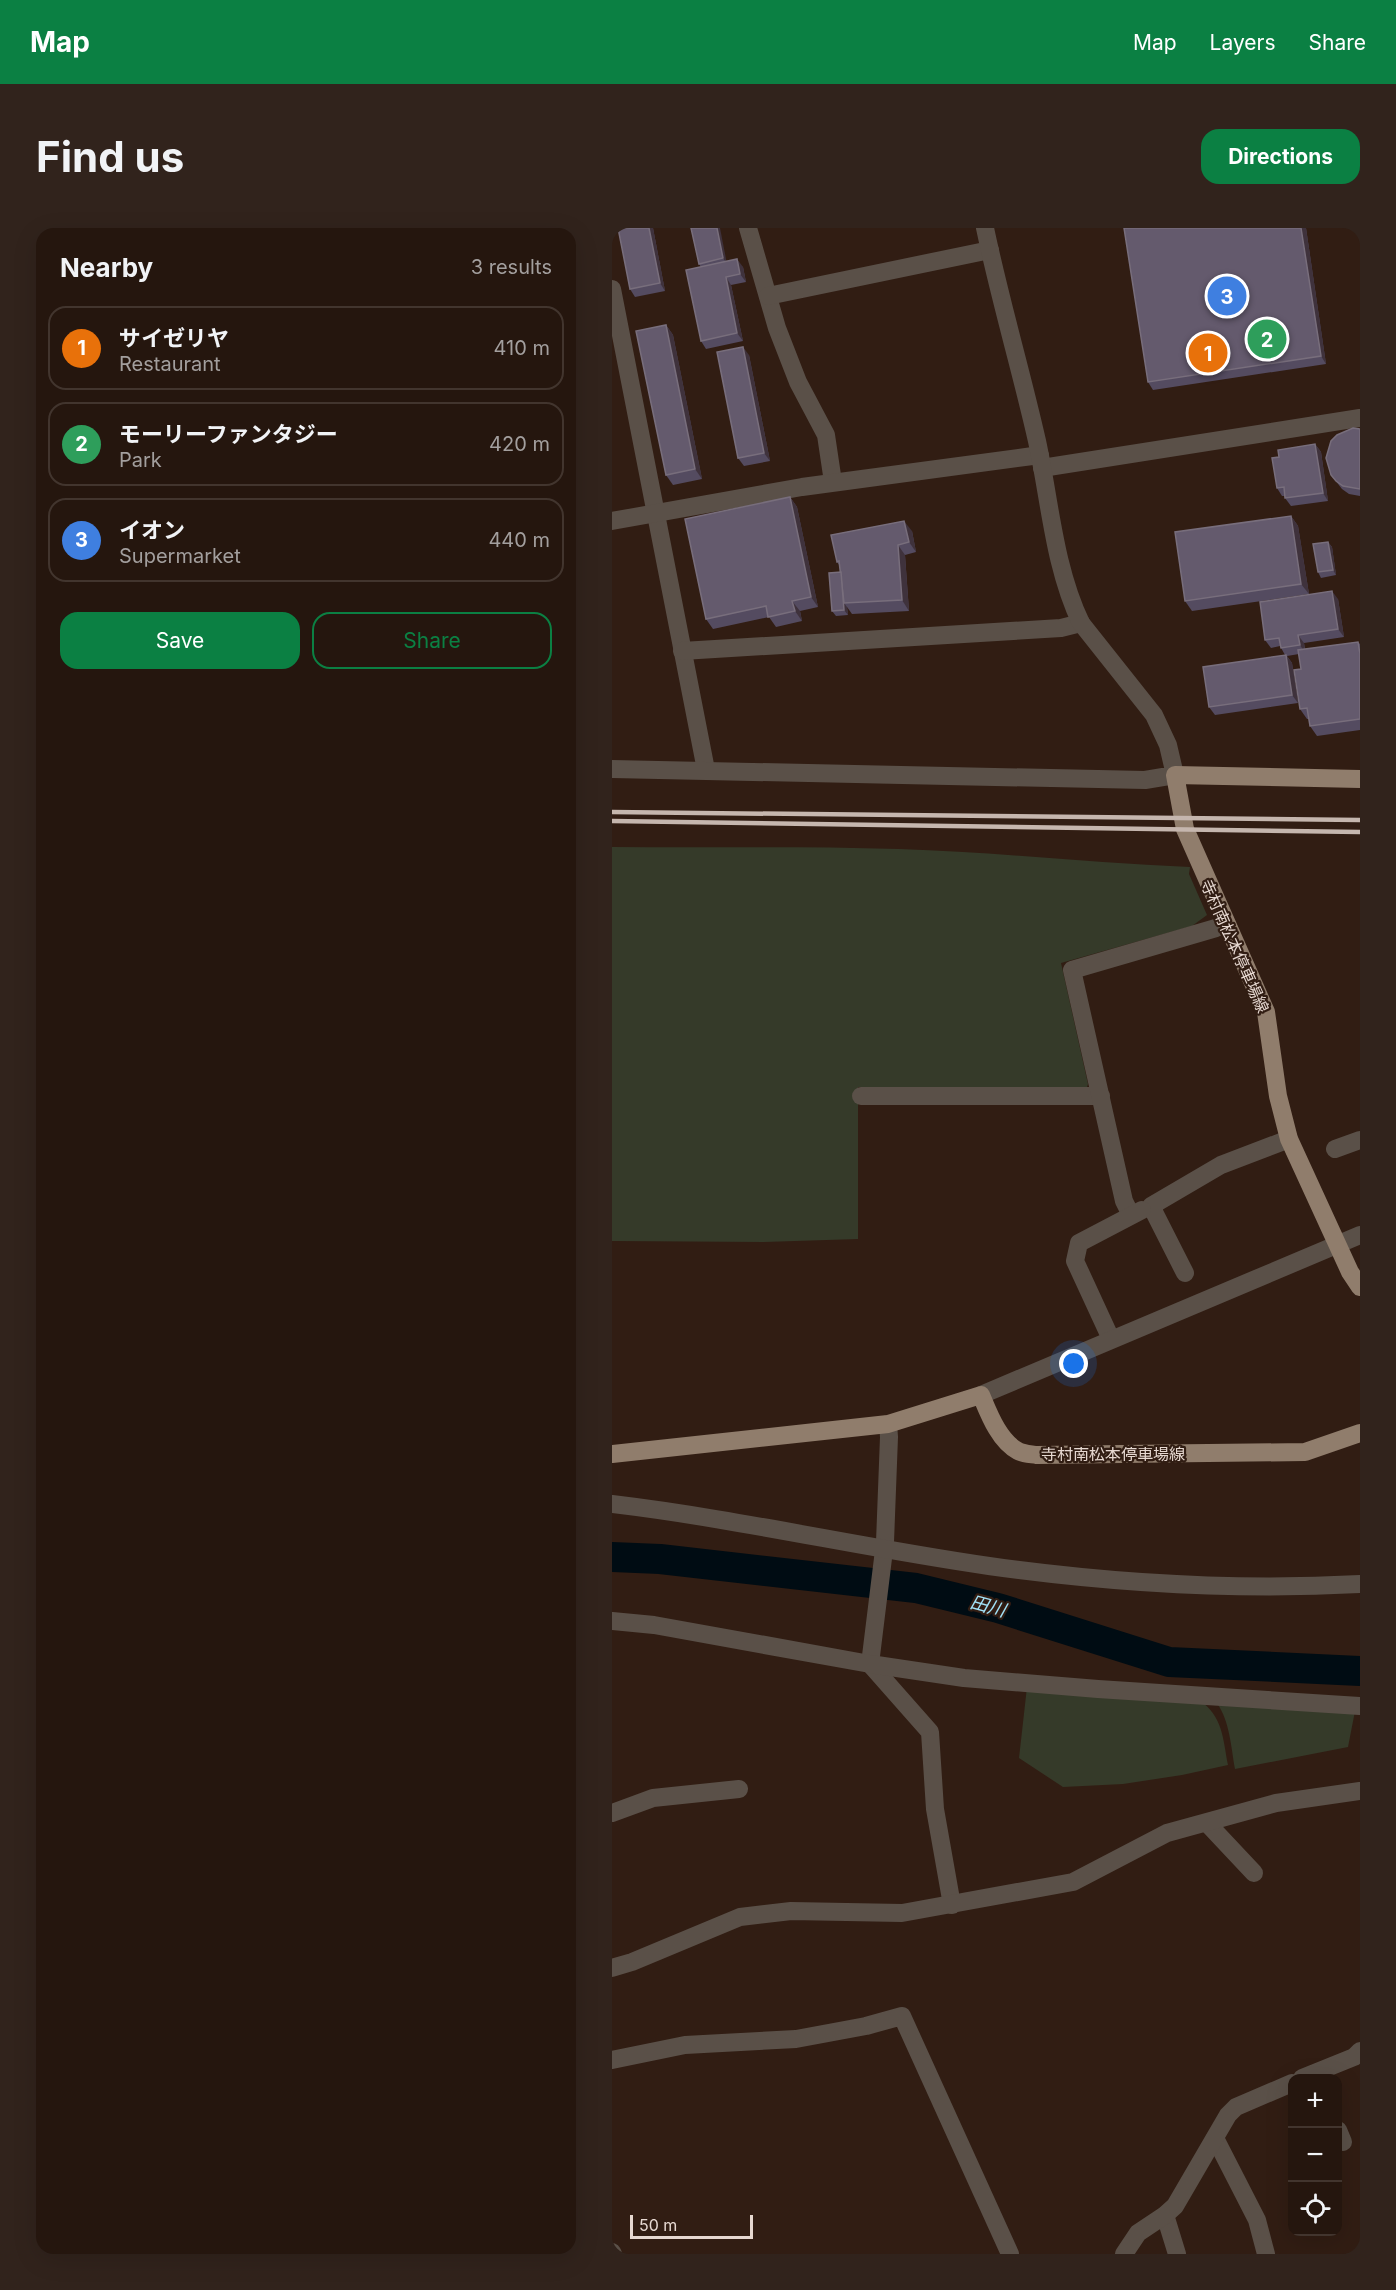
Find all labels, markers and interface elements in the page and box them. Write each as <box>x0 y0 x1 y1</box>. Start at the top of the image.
text: Map <box>30 25 90 59</box>
text: Map <box>1133 30 1177 55</box>
text: Layers <box>1210 30 1276 55</box>
text: Share <box>1309 30 1366 55</box>
button: Directions <box>1201 129 1360 184</box>
text: Find us <box>36 131 184 182</box>
text: Nearby <box>60 252 153 283</box>
text: 3 results <box>471 255 552 279</box>
pin: 3 <box>1208 274 1246 318</box>
pin: 2 <box>1248 316 1286 362</box>
text: サイゼリヤ <box>119 325 229 351</box>
pin: 1 <box>1188 330 1228 376</box>
text: 1 <box>77 336 86 360</box>
text: 410 m <box>494 336 550 360</box>
text: Restaurant <box>119 352 221 376</box>
text: モーリーファンタジー <box>119 421 338 447</box>
text: 2 <box>75 432 88 456</box>
text: 420 m <box>489 432 550 456</box>
text: Park <box>119 448 162 472</box>
text: イオン <box>119 517 185 543</box>
text: 3 <box>75 528 88 552</box>
text: 440 m <box>488 528 550 552</box>
text: Supermarket <box>119 544 241 568</box>
button: Save <box>60 612 300 669</box>
button: Share <box>312 612 552 669</box>
street label: 寺村南松本停車場線 <box>1197 876 1273 1016</box>
your location <box>1059 1349 1088 1378</box>
street label: 寺村南松本停車場線 <box>1041 1444 1185 1464</box>
water label: 田川 <box>968 1591 1010 1621</box>
map controls <box>1288 2074 1342 2236</box>
button: + <box>1288 2074 1342 2128</box>
button: − <box>1288 2128 1342 2182</box>
button: locate <box>1288 2182 1342 2236</box>
scale bar <box>630 2212 753 2240</box>
text: 50 m <box>639 2215 677 2235</box>

